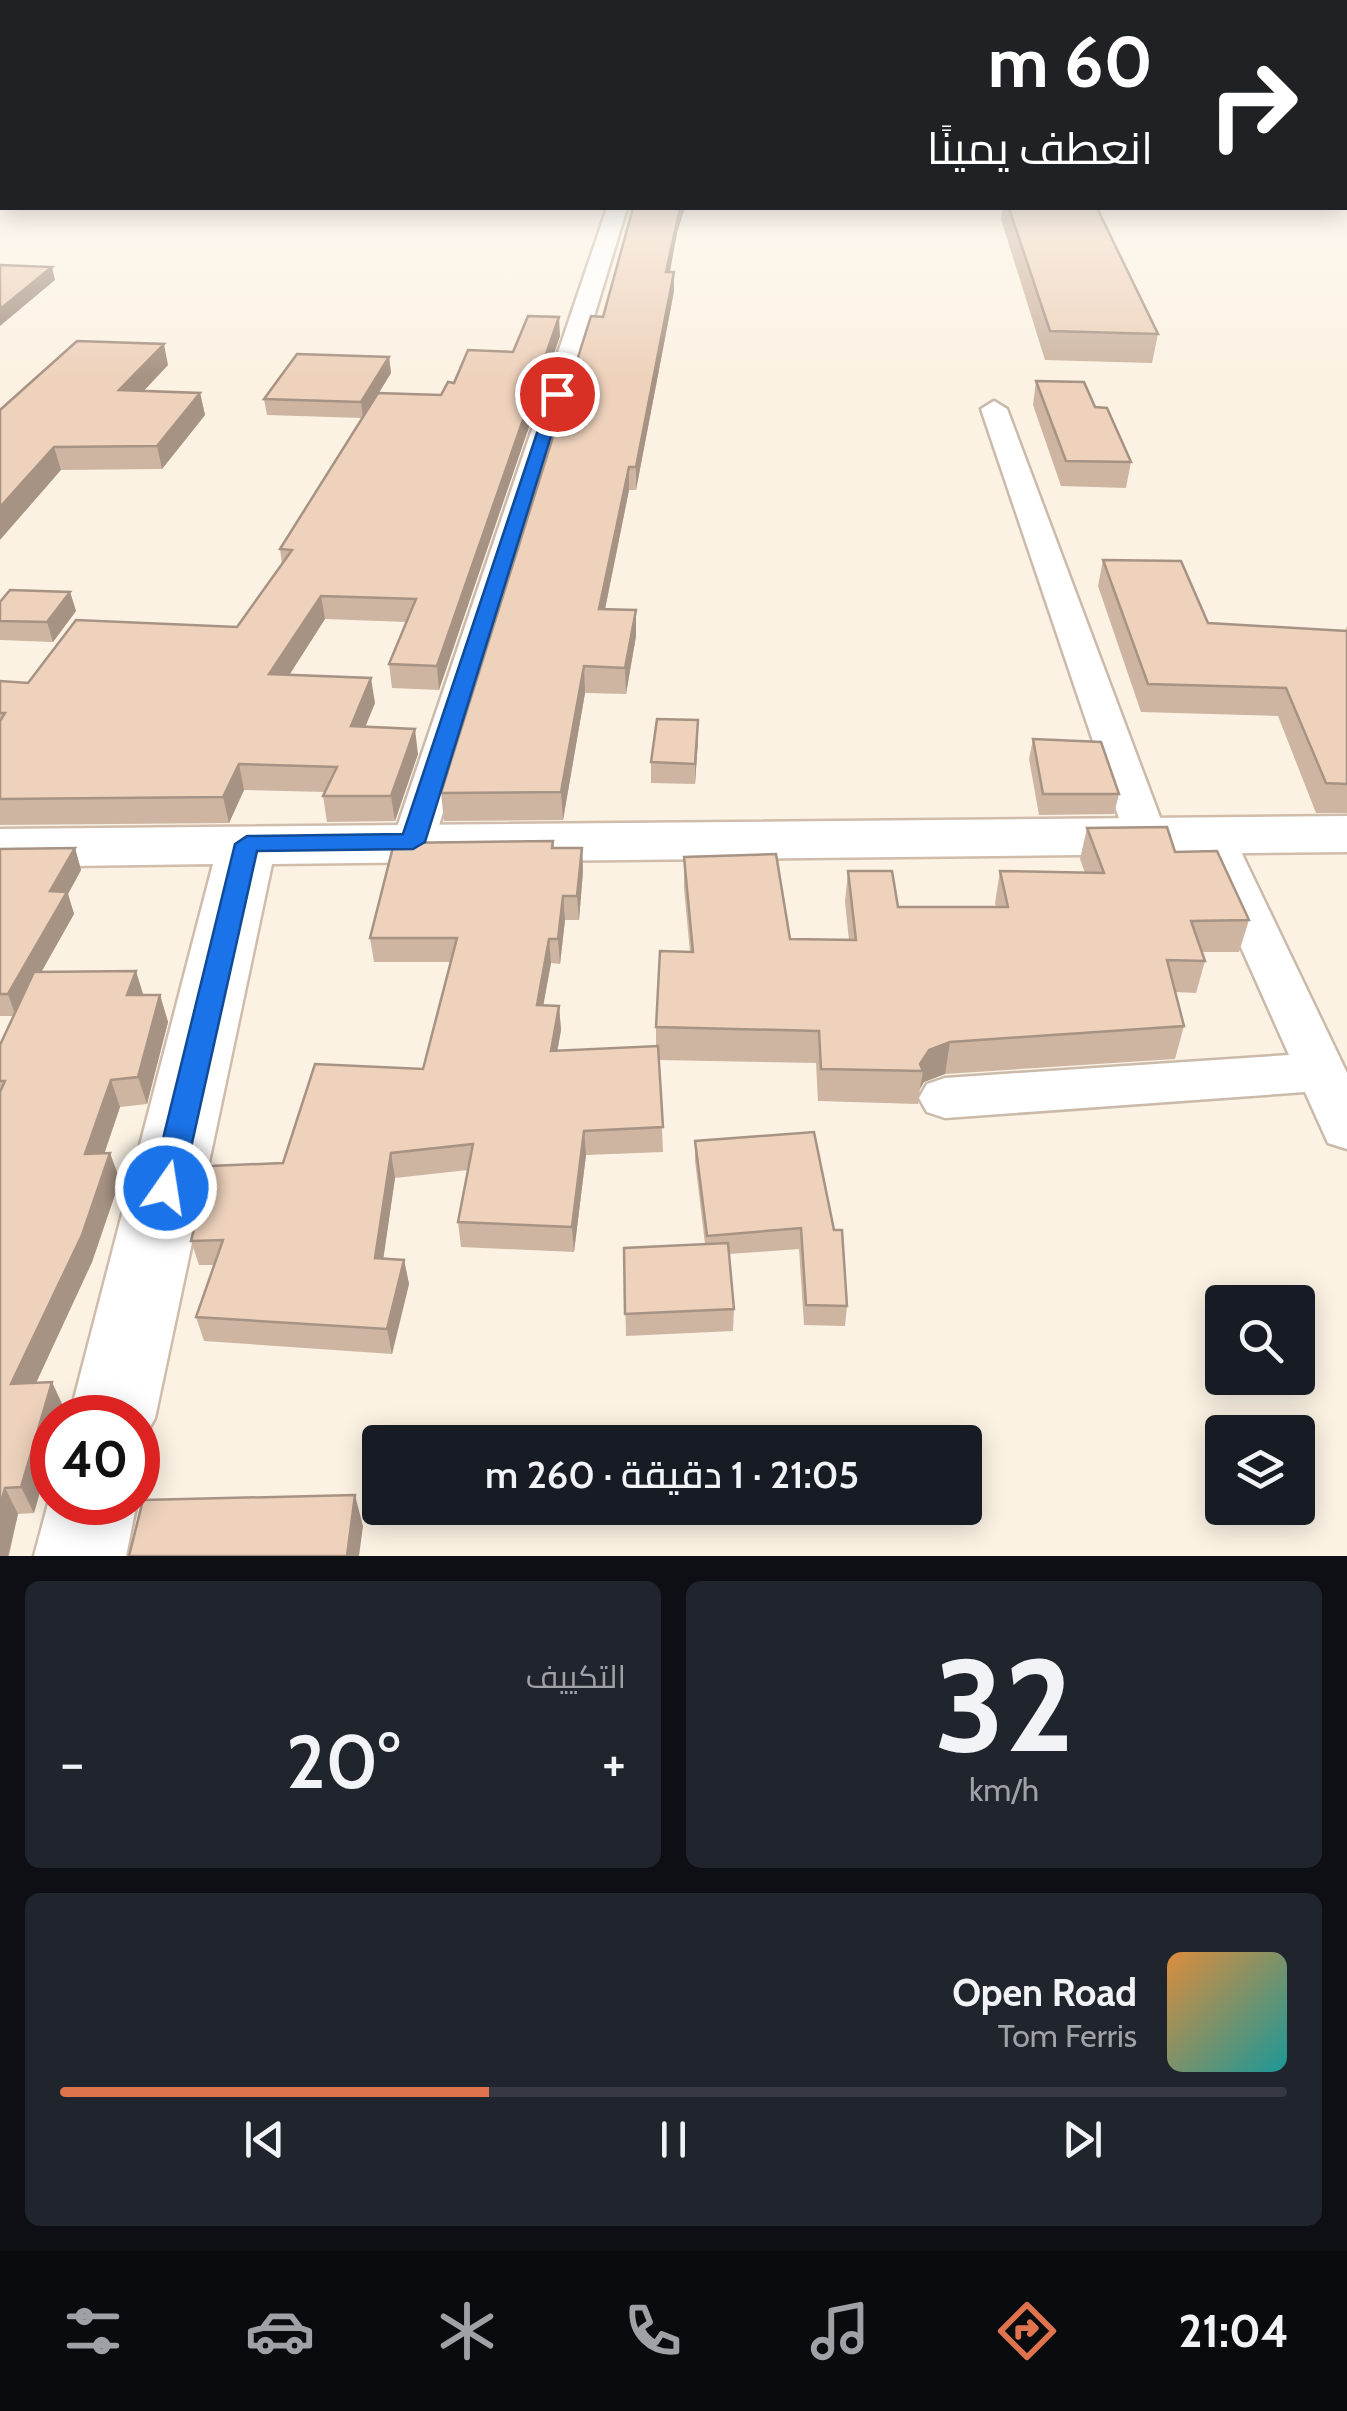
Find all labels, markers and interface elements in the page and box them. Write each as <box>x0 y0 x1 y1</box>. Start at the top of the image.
text: 60 m <box>988 19 1153 105</box>
icon: right <box>1188 40 1318 170</box>
text: انعطف يمينًا <box>927 121 1153 175</box>
pin <box>515 352 600 437</box>
icon: arrive <box>530 367 585 422</box>
position arrow <box>114 1136 218 1240</box>
map controls <box>1205 1285 1315 1525</box>
button: search <box>1205 1285 1315 1395</box>
speed limit sign: 40 <box>30 1395 160 1525</box>
button: layers <box>1205 1415 1315 1525</box>
text: 21:05 · 1 دقيقة · 260 m <box>485 1451 859 1498</box>
text: 32 <box>935 1626 1073 1784</box>
text: التكييف <box>526 1657 626 1696</box>
text: 20° <box>286 1716 400 1807</box>
text: − <box>60 1729 84 1796</box>
text: + <box>602 1729 626 1796</box>
text: km/h <box>969 1770 1039 1809</box>
text: Open Road <box>952 1969 1137 2016</box>
text: Tom Ferris <box>998 2016 1137 2055</box>
icon: previous <box>237 2112 292 2167</box>
icon: pause <box>646 2112 701 2167</box>
icon: next <box>1055 2112 1110 2167</box>
icon: filters <box>58 2296 128 2366</box>
icon: car <box>245 2296 315 2366</box>
icon: climate <box>432 2296 502 2366</box>
icon: phone <box>618 2296 688 2366</box>
icon: music <box>805 2296 875 2366</box>
icon: directions <box>992 2296 1062 2366</box>
text: 21:04 <box>1179 2304 1289 2358</box>

